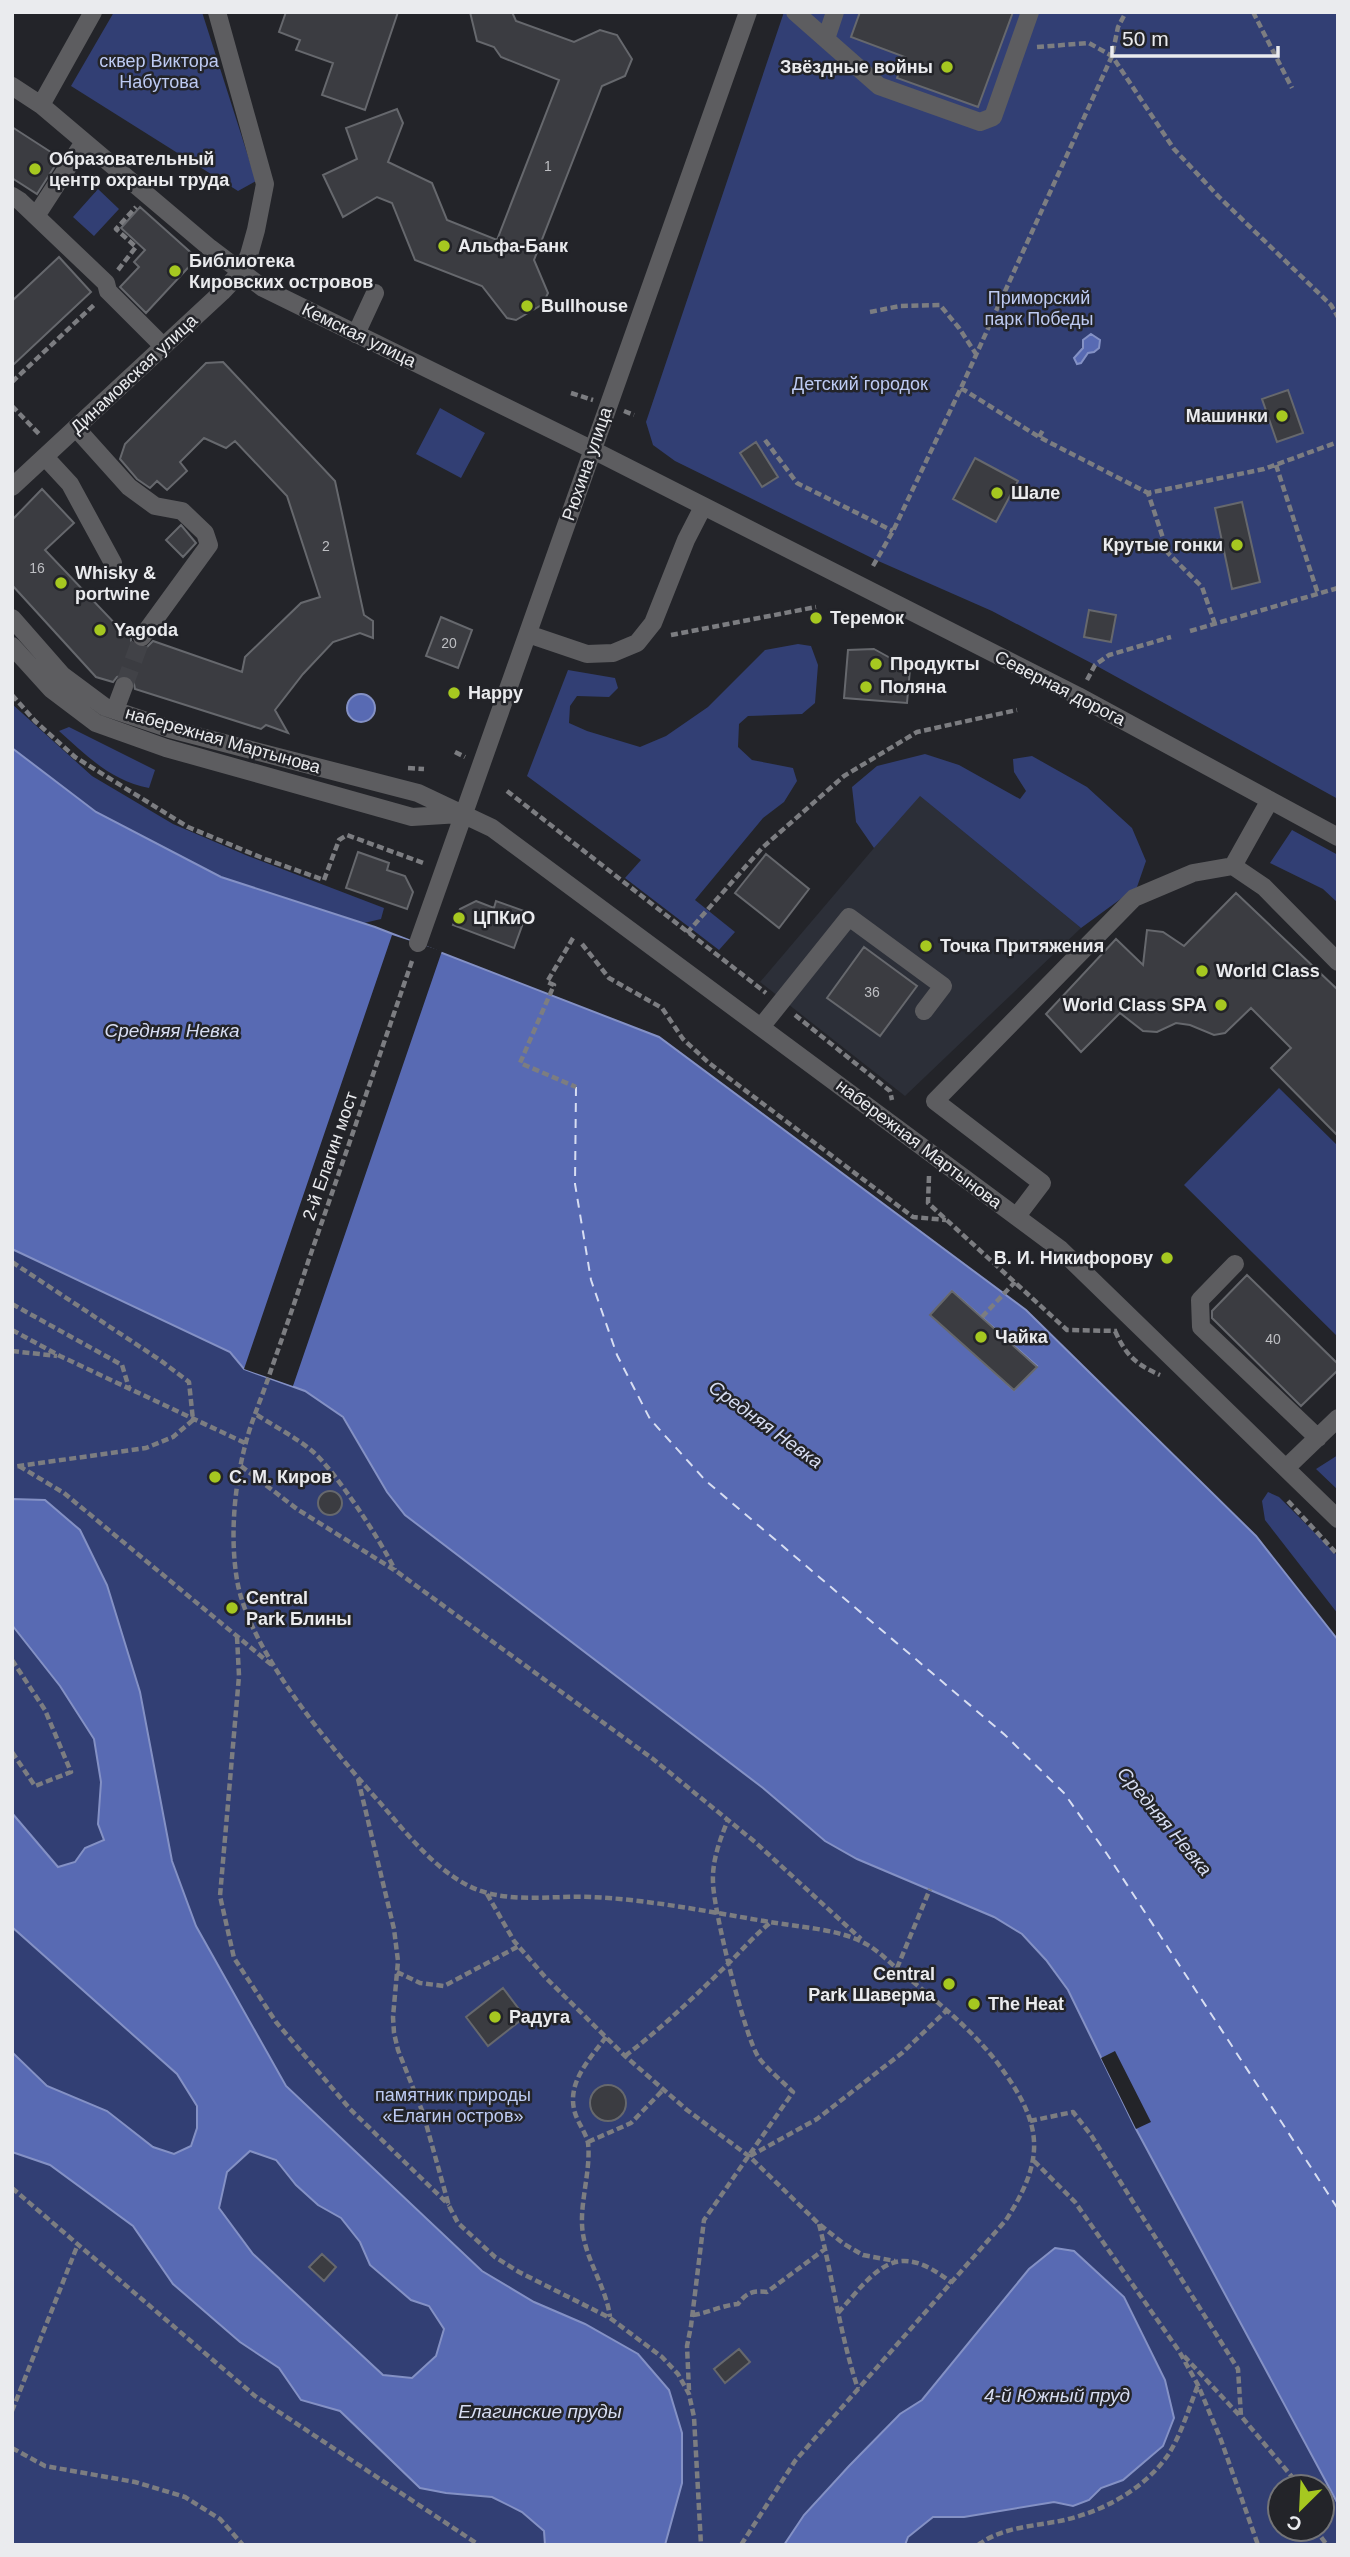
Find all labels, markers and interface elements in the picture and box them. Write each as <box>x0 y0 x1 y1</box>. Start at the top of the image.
scale bar <box>1112 14 1278 58</box>
text: 50 m <box>1122 27 1169 50</box>
park label: сквер Виктора Набутова <box>99 51 220 92</box>
place label: Звёздные войны <box>780 57 933 77</box>
marker: Звёздные войны <box>939 59 955 75</box>
place label: Образовательный центр охраны труда <box>49 149 230 190</box>
house number: 1 <box>544 158 552 174</box>
marker: Образовательный центр охраны труда <box>27 161 43 177</box>
place label: Альфа-Банк <box>458 236 569 256</box>
marker: Альфа-Банк <box>436 238 452 254</box>
place label: Библиотека Кировских островов <box>189 251 373 292</box>
marker: Библиотека Кировских островов <box>167 263 183 279</box>
park label: Приморский парк Победы <box>985 288 1093 329</box>
place label: Bullhouse <box>541 296 628 316</box>
marker: Bullhouse <box>519 298 535 314</box>
street label: Кемская улица <box>299 299 420 372</box>
street label: Динамовская улица <box>67 310 202 438</box>
park label: Детский городок <box>792 374 928 394</box>
street label: Рюхина улица <box>558 404 616 523</box>
place label: Машинки <box>1186 406 1268 426</box>
marker: Машинки <box>1274 408 1290 424</box>
place label: Шале <box>1011 483 1060 503</box>
marker: Шале <box>989 485 1005 501</box>
place label: Крутые гонки <box>1103 535 1223 555</box>
marker: Крутые гонки <box>1229 537 1245 553</box>
house number: 2 <box>322 538 330 554</box>
house number: 16 <box>29 560 45 576</box>
place label: Whisky & portwine <box>75 563 156 604</box>
marker: Whisky & portwine <box>53 575 69 591</box>
place label: Теремок <box>830 608 905 628</box>
marker: Теремок <box>808 610 824 626</box>
place label: Yagoda <box>114 620 179 640</box>
marker: Yagoda <box>92 622 108 638</box>
house number: 20 <box>441 635 457 651</box>
street label: Северная дорога <box>991 646 1129 730</box>
place label: Продукты <box>890 654 980 674</box>
marker: Продукты <box>868 656 884 672</box>
place label: Поляна <box>880 677 947 697</box>
marker: Поляна <box>858 679 874 695</box>
place label: Happy <box>468 683 523 703</box>
marker: Happy <box>446 685 462 701</box>
street label: набережная Мартынова <box>123 703 324 778</box>
place label: ЦПКиО <box>473 908 535 928</box>
marker: ЦПКиО <box>451 910 467 926</box>
place label: Точка Притяжения <box>940 936 1104 956</box>
marker: Точка Притяжения <box>918 938 934 954</box>
place label: World Class <box>1216 961 1320 981</box>
marker: World Class <box>1194 963 1210 979</box>
house number: 36 <box>864 984 880 1000</box>
place label: World Class SPA <box>1063 995 1207 1015</box>
marker: World Class SPA <box>1213 997 1229 1013</box>
water label: Средняя Невка <box>105 1020 239 1041</box>
street label: набережная Мартынова <box>832 1075 1006 1213</box>
street label: 2-й Елагин мост <box>299 1089 361 1223</box>
place label: В. И. Никифорову <box>994 1248 1153 1268</box>
marker: В. И. Никифорову <box>1159 1250 1175 1266</box>
place label: Чайка <box>995 1327 1049 1347</box>
marker: Чайка <box>973 1329 989 1345</box>
house number: 40 <box>1265 1331 1281 1347</box>
water label: Средняя Невка <box>705 1376 826 1473</box>
place label: С. М. Киров <box>229 1467 332 1487</box>
marker: С. М. Киров <box>207 1469 223 1485</box>
place label: Central Park Блины <box>246 1588 352 1629</box>
marker: Central Park Блины <box>224 1600 240 1616</box>
water label: Средняя Невка <box>1113 1763 1216 1880</box>
place label: Central Park Шаверма <box>808 1964 936 2005</box>
marker: Central Park Шаверма <box>941 1976 957 1992</box>
place label: The Heat <box>988 1994 1064 2014</box>
marker: The Heat <box>966 1996 982 2012</box>
place label: Радуга <box>509 2007 571 2027</box>
marker: Радуга <box>487 2009 503 2025</box>
park label: памятник природы «Елагин остров» <box>375 2085 531 2126</box>
water label: 4-й Южный пруд <box>984 2385 1130 2406</box>
water label: Елагинские пруды <box>458 2401 622 2422</box>
north arrow <box>1266 2473 1336 2543</box>
text: С <box>1284 2511 1305 2535</box>

